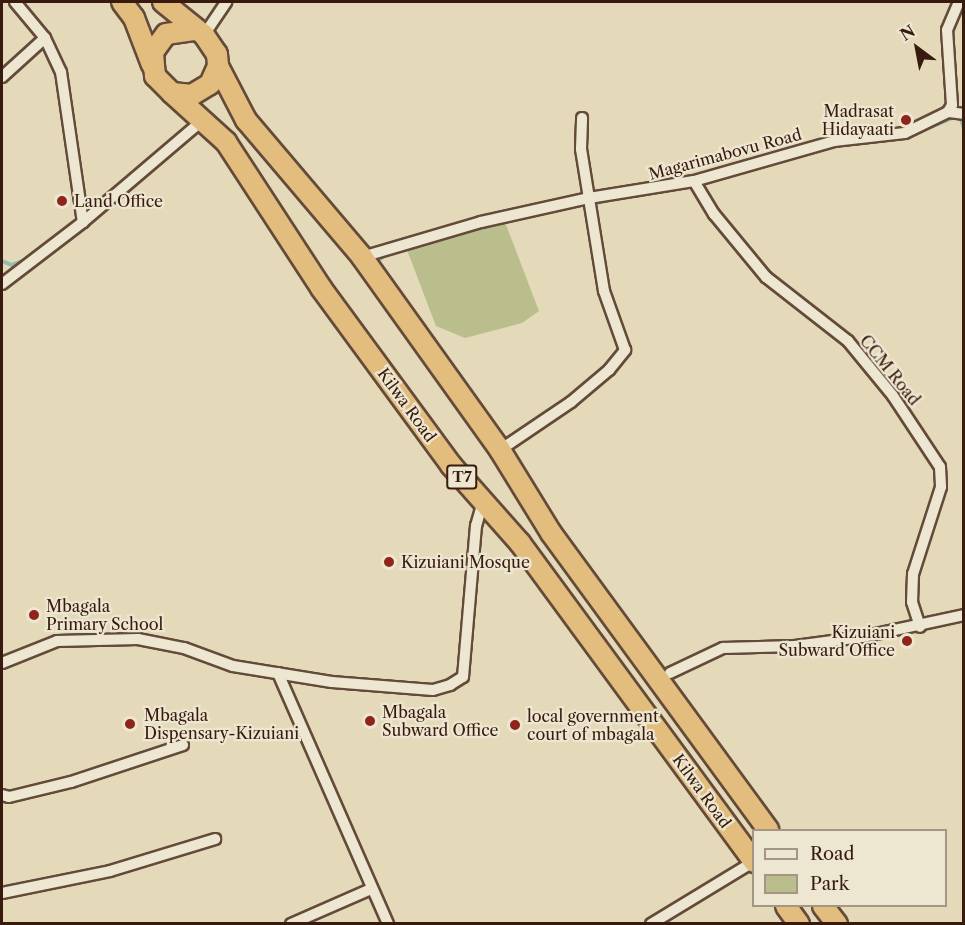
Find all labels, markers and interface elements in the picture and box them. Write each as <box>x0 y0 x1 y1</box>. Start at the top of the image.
north arrow <box>887 18 947 78</box>
text: N <box>896 21 919 45</box>
place label: Madrasat Hidayaati <box>822 101 894 139</box>
marker: Madrasat Hidayaati <box>899 113 913 127</box>
street label: Magarimabovu Road <box>646 124 804 184</box>
place label: Land Office <box>74 191 163 211</box>
marker: Land Office <box>55 194 69 208</box>
street label: CCM Road <box>856 331 924 409</box>
street label: Kilwa Road <box>374 364 440 446</box>
road number: T7 <box>446 465 478 489</box>
place label: Kizuiani Mosque <box>401 552 530 572</box>
marker: Kizuiani Mosque <box>382 555 396 569</box>
place label: Mbagala Primary School <box>46 596 164 634</box>
marker: Mbagala Primary School <box>27 608 41 622</box>
place label: Kizuiani Subward Office <box>778 622 895 660</box>
marker: Kizuiani Subward Office <box>900 634 914 648</box>
place label: Mbagala Subward Office <box>382 702 499 740</box>
place label: Mbagala Dispensary-Kizuiani <box>144 705 299 743</box>
place label: local government court of mbagala <box>527 706 659 744</box>
marker: Mbagala Subward Office <box>363 714 377 728</box>
marker: Mbagala Dispensary-Kizuiani <box>121 715 139 733</box>
marker: local government court of mbagala <box>508 718 522 732</box>
street label: Kilwa Road <box>669 750 735 832</box>
legend <box>752 829 947 907</box>
text: Road <box>810 843 855 865</box>
text: Park <box>810 873 849 895</box>

